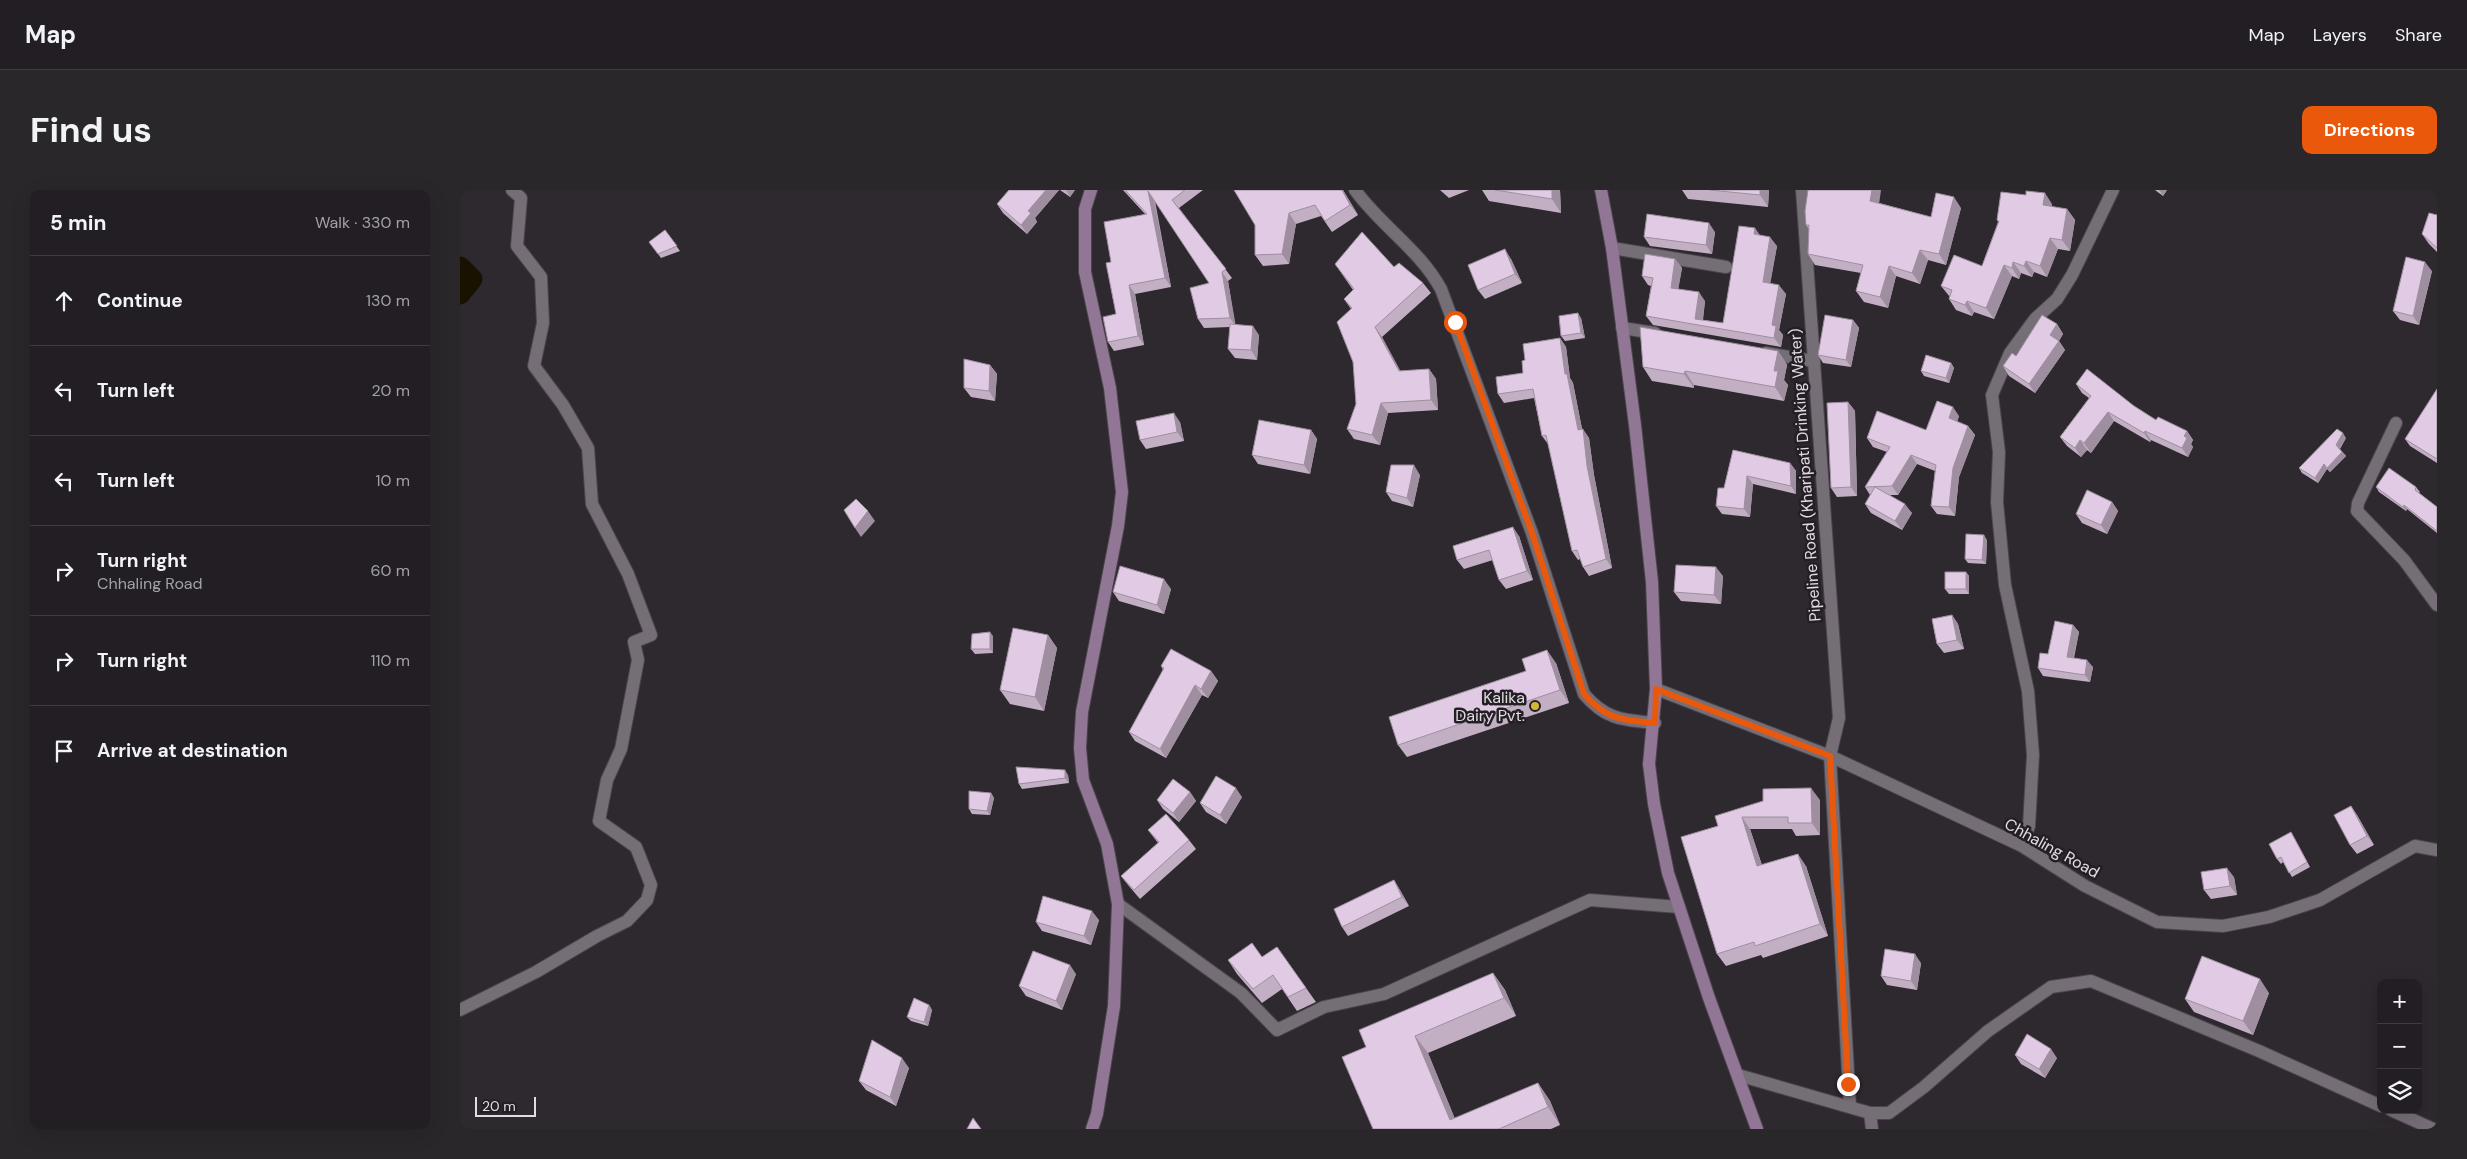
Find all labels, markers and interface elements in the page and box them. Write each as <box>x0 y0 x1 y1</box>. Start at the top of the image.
text: Map <box>25 19 76 50</box>
text: Map <box>2249 23 2285 47</box>
text: Layers <box>2313 23 2367 47</box>
text: Share <box>2395 23 2442 47</box>
button: Directions <box>2302 106 2437 154</box>
text: Find us <box>30 107 152 153</box>
text: 5 min <box>50 209 106 237</box>
text: Walk · 330 m <box>315 212 410 233</box>
icon: ahead <box>50 287 78 315</box>
text: Continue <box>97 288 183 313</box>
text: 130 m <box>366 290 410 311</box>
route start <box>1444 311 1467 334</box>
street label: Pipeline Road (Kharipati Drinking Water) <box>1784 328 1826 622</box>
icon: left <box>50 377 78 405</box>
text: Turn left <box>97 378 175 403</box>
text: 20 m <box>371 380 410 401</box>
icon: left <box>50 467 78 495</box>
text: Turn left <box>97 468 175 493</box>
text: 10 m <box>376 470 410 491</box>
text: Turn right <box>97 548 187 573</box>
icon: right <box>50 557 78 585</box>
text: 60 m <box>370 560 410 581</box>
text: Chhaling Road <box>97 573 203 594</box>
icon: right <box>50 647 78 675</box>
text: Turn right <box>97 648 187 673</box>
text: 110 m <box>371 650 410 671</box>
place label: Kalika Dairy Pvt. <box>1455 687 1525 726</box>
marker: Kalika Dairy Pvt. <box>1529 700 1541 712</box>
icon: arrive <box>50 737 78 765</box>
text: Arrive at destination <box>97 738 288 763</box>
street label: Chhaling Road <box>2001 813 2103 883</box>
map controls <box>2377 979 2422 1114</box>
button: + <box>2377 979 2422 1024</box>
button: − <box>2377 1024 2422 1069</box>
button: layers <box>2377 1069 2422 1114</box>
route end <box>1837 1073 1860 1096</box>
scale bar <box>475 1094 536 1117</box>
text: 20 m <box>482 1097 516 1115</box>

